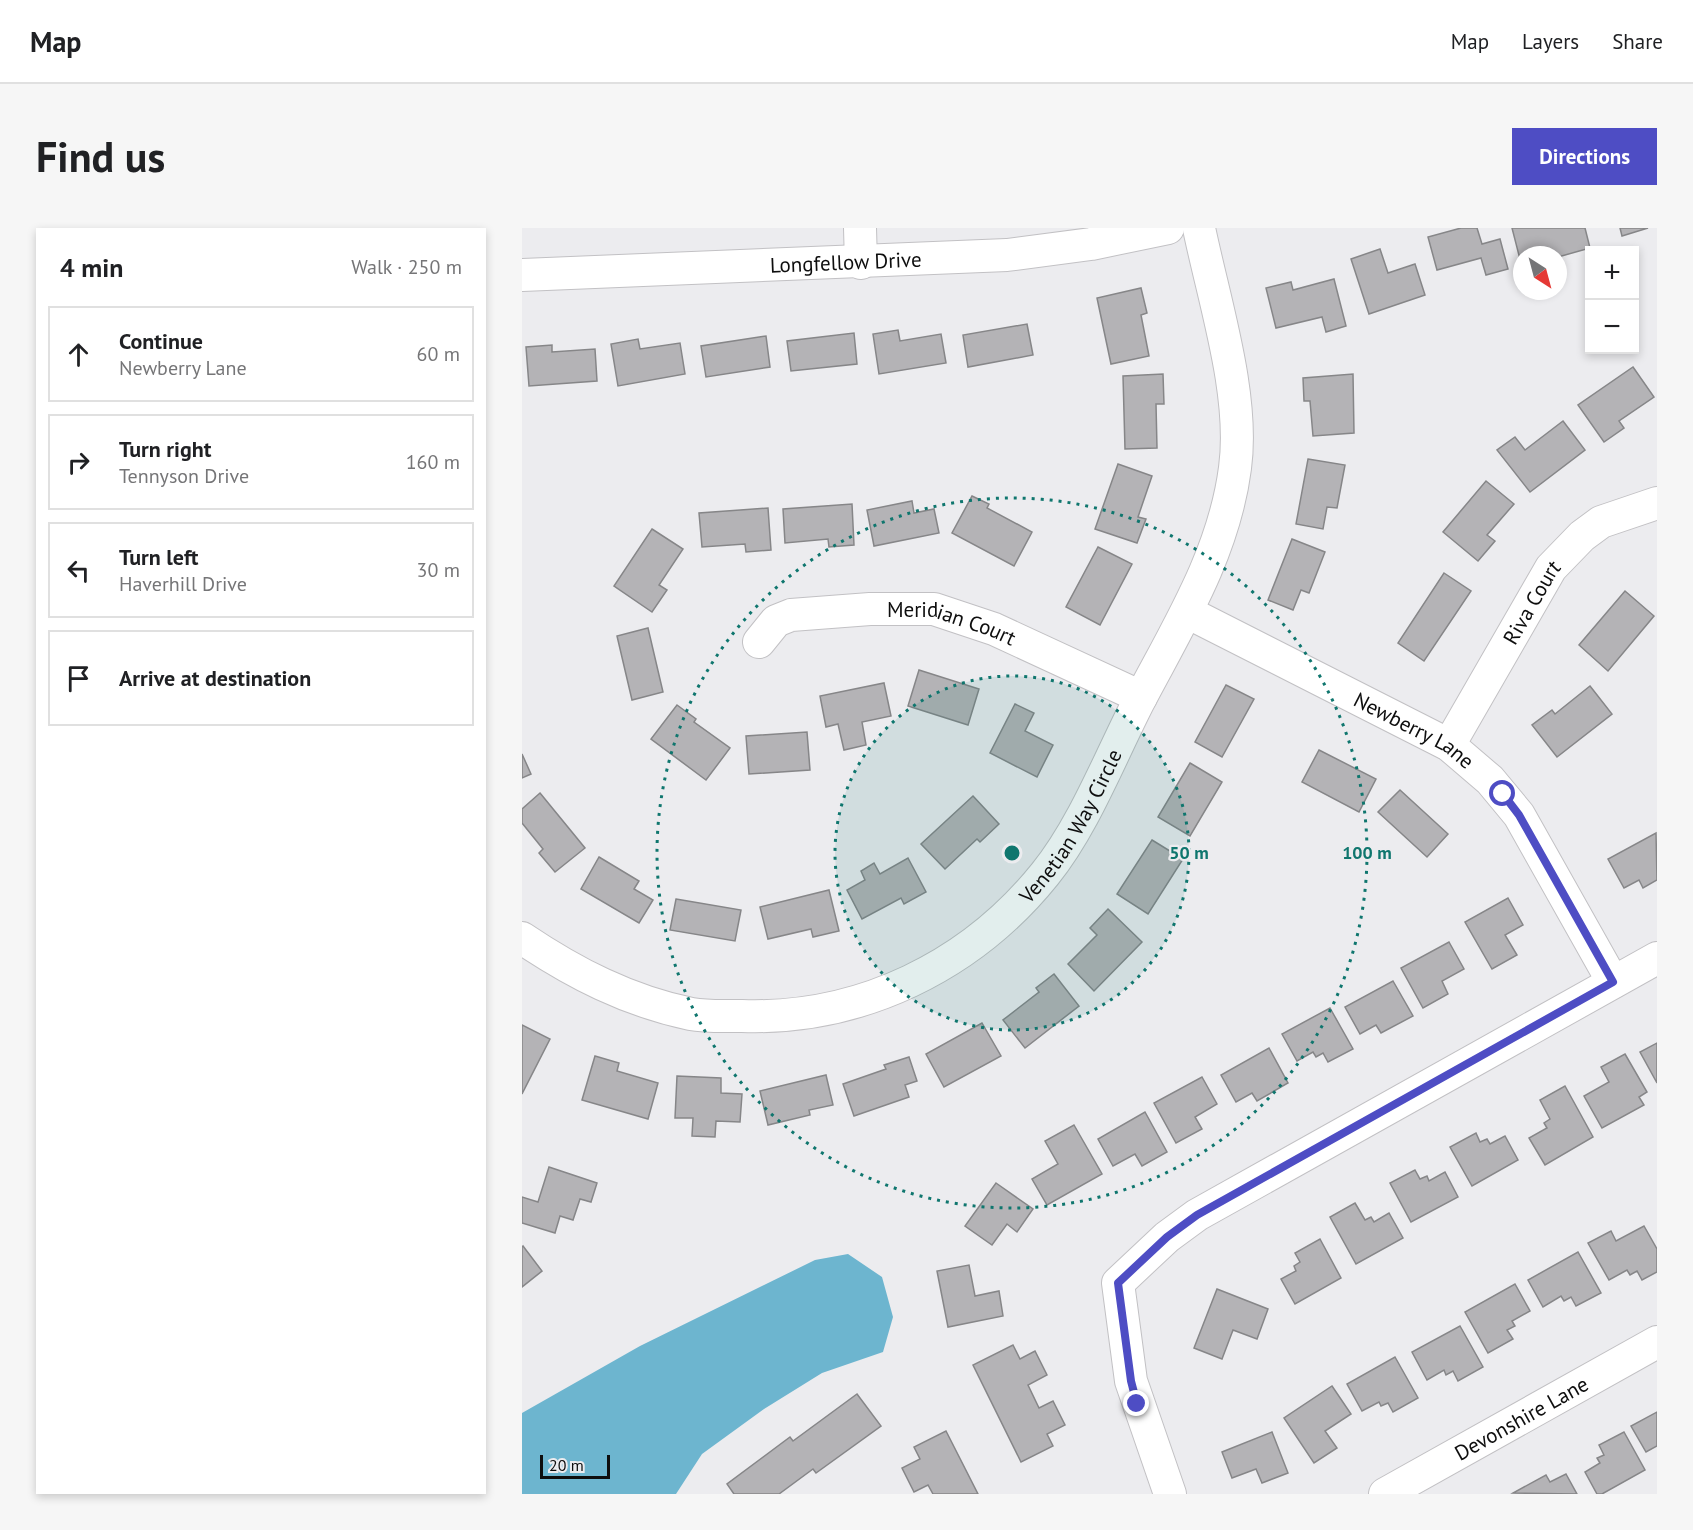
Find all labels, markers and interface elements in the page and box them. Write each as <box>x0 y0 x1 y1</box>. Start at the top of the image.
text: Map <box>30 23 81 60</box>
text: Map <box>1451 28 1489 55</box>
text: Layers <box>1522 28 1579 55</box>
text: Share <box>1612 28 1663 55</box>
button: Directions <box>1512 128 1657 185</box>
text: Find us <box>36 129 165 184</box>
street label: Longfellow Drive <box>769 245 922 278</box>
north arrow <box>1513 246 1567 300</box>
map controls <box>1585 246 1639 354</box>
button: + <box>1585 246 1639 300</box>
text: 4 min <box>60 251 123 284</box>
text: Walk · 250 m <box>351 254 462 280</box>
button: − <box>1585 300 1639 354</box>
text: Continue <box>119 327 203 355</box>
icon: ahead <box>62 338 95 371</box>
text: 60 m <box>417 341 460 367</box>
text: Newberry Lane <box>119 355 247 381</box>
text: Turn right <box>119 435 211 463</box>
icon: right <box>62 446 95 479</box>
text: 160 m <box>406 449 460 475</box>
text: Tennyson Drive <box>119 463 249 489</box>
text: Turn left <box>119 543 199 571</box>
street label: Riva Court <box>1496 553 1566 649</box>
icon: left <box>62 554 95 587</box>
text: 30 m <box>417 557 460 583</box>
text: Haverhill Drive <box>119 571 247 597</box>
street label: Meridian Court <box>887 596 1021 651</box>
icon: arrive <box>62 662 95 695</box>
text: Arrive at destination <box>119 664 311 692</box>
street label: Newberry Lane <box>1349 686 1480 774</box>
street label: Venetian Way Circle <box>1012 744 1127 909</box>
route start <box>1489 780 1515 806</box>
text: 50 m <box>1169 841 1209 864</box>
text: 100 m <box>1342 841 1392 864</box>
centre of rings <box>1002 843 1022 863</box>
street label: Devonshire Lane <box>1450 1370 1593 1466</box>
route end <box>1123 1390 1149 1416</box>
scale bar <box>540 1452 610 1480</box>
text: 20 m <box>549 1455 584 1475</box>

